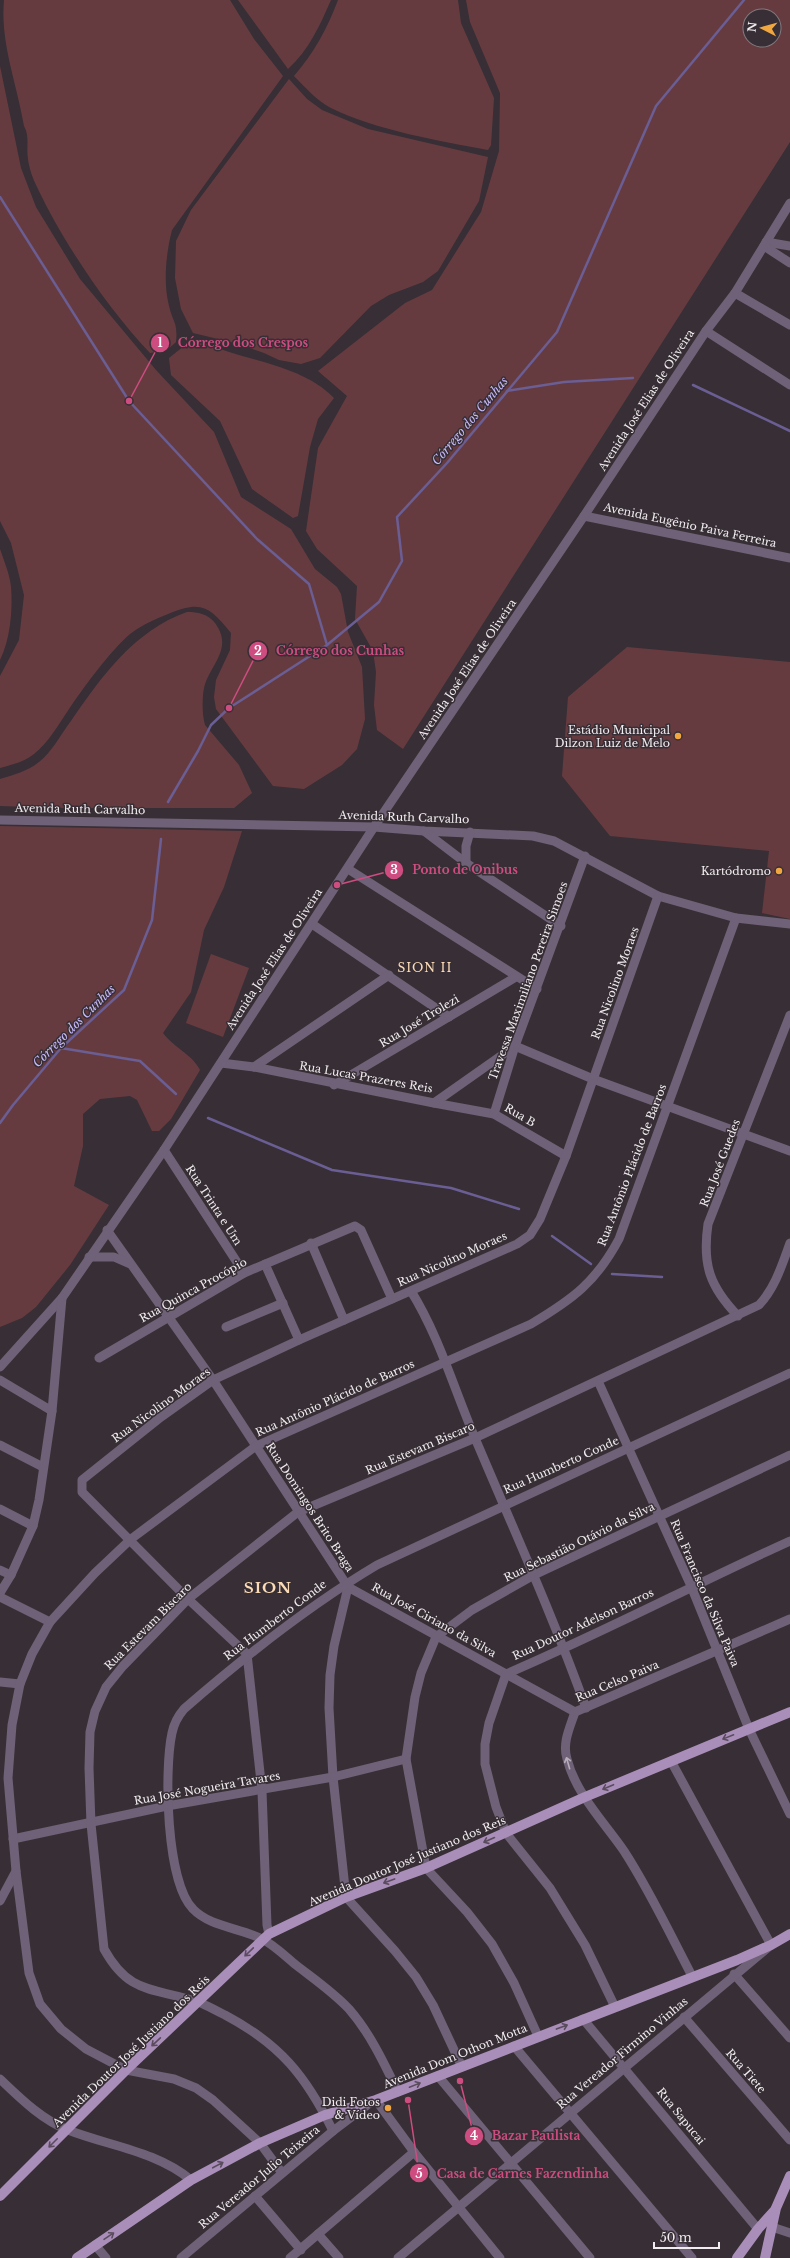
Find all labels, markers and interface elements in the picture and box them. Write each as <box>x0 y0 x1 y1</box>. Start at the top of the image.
north arrow <box>742 8 782 48</box>
text: N <box>745 20 760 33</box>
street label: Avenida José Elias de Oliveira <box>594 326 698 474</box>
callout: Córrego dos Crespos <box>150 331 317 355</box>
text: 1 <box>157 335 163 350</box>
text: Córrego dos Crespos <box>178 335 309 350</box>
water label: Córrego dos Cunhas <box>428 373 511 468</box>
street label: Avenida Eugênio Paiva Ferreira <box>601 500 779 550</box>
street label: Avenida José Elias de Oliveira <box>414 596 520 743</box>
callout: Córrego dos Cunhas <box>248 639 413 663</box>
text: 2 <box>254 643 262 658</box>
text: Córrego dos Cunhas <box>276 643 405 658</box>
place label: Estádio Municipal Dilzon Luiz de Melo <box>555 723 670 750</box>
marker: Estádio Municipal Dilzon Luiz de Melo <box>673 731 683 741</box>
street label: Avenida Ruth Carvalho <box>14 801 145 817</box>
street label: Avenida Ruth Carvalho <box>337 808 470 826</box>
callout: Ponto de Onibus <box>384 858 526 882</box>
text: 3 <box>390 862 398 877</box>
text: Ponto de Onibus <box>412 862 518 877</box>
place label: Kartódromo <box>701 864 771 878</box>
marker: Kartódromo <box>774 866 784 876</box>
street label: Travessa Maximiliano Pereira Simoes <box>485 880 571 1082</box>
street label: Avenida José Elias de Oliveira <box>222 885 326 1033</box>
street label: Rua Nicolino Moraes <box>588 925 642 1041</box>
district label: SION II <box>398 960 452 975</box>
water label: Córrego dos Cunhas <box>29 981 118 1070</box>
street label: Rua José Trolezi <box>377 992 462 1050</box>
street label: Rua Lucas Prazeres Reis <box>298 1058 434 1096</box>
street label: Rua Antônio Plácido de Barros <box>595 1082 669 1248</box>
street label: Rua B <box>502 1101 538 1129</box>
street label: Rua José Guedes <box>697 1117 743 1209</box>
street label: Rua Trinta e Um <box>183 1162 245 1248</box>
street label: Rua Nicolino Moraes <box>395 1228 509 1290</box>
street label: Rua Quinca Procópio <box>137 1255 249 1325</box>
street label: Rua Antônio Plácido de Barros <box>253 1357 417 1439</box>
street label: Rua Nicolino Moraes <box>109 1364 213 1446</box>
street label: Rua Estevam Biscaro <box>363 1419 477 1477</box>
street label: Rua Humberto Conde <box>501 1433 621 1497</box>
street label: Rua Domingos Brito Braga <box>263 1440 358 1575</box>
street label: Rua Sebastião Otávio da Silva <box>501 1499 658 1585</box>
street label: Rua Francisco da Silva Paiva <box>668 1517 743 1670</box>
street label: Rua Humberto Conde <box>221 1577 329 1663</box>
district label: SION <box>244 1578 292 1597</box>
street label: Rua Estevam Biscaro <box>101 1579 195 1673</box>
street label: Rua José Ciriano da Silva <box>369 1580 499 1661</box>
street label: Rua Doutor Adelson Barros <box>510 1585 656 1663</box>
street label: Rua Celso Paiva <box>573 1657 662 1705</box>
one-way arrow <box>723 1734 735 1742</box>
one-way arrow <box>564 1756 571 1769</box>
street label: Rua José Nogueira Tavares <box>133 1768 281 1808</box>
one-way arrow <box>603 1784 615 1792</box>
street label: Avenida Doutor José Justiano dos Reis <box>305 1813 508 1909</box>
one-way arrow <box>484 1837 496 1844</box>
one-way arrow <box>384 1878 396 1886</box>
one-way arrow <box>244 1947 254 1957</box>
street label: Avenida Doutor José Justiano dos Reis <box>49 1972 212 2131</box>
street label: Rua Vereador Firmino Vinhas <box>554 1994 690 2112</box>
street label: Avenida Dom Othon Motta <box>380 2020 530 2092</box>
one-way arrow <box>556 2023 569 2030</box>
one-way arrow <box>151 2037 161 2047</box>
street label: Rua Tiete <box>723 2046 769 2096</box>
one-way arrow <box>409 2081 421 2088</box>
street label: Rua Sapucai <box>654 2085 708 2147</box>
place label: Didi Fotos & Vídeo <box>322 2095 380 2122</box>
marker: Didi Fotos & Vídeo <box>383 2103 393 2113</box>
street label: Rua Vereador Julio Teixeira <box>196 2122 323 2232</box>
callout: Bazar Paulista <box>464 2124 589 2148</box>
text: 4 <box>470 2128 478 2143</box>
text: Bazar Paulista <box>492 2128 580 2143</box>
one-way arrow <box>48 2138 58 2148</box>
one-way arrow <box>212 2161 224 2169</box>
callout: Casa de Carnes Fazendinha <box>409 2161 617 2185</box>
text: 5 <box>415 2166 423 2181</box>
text: Casa de Carnes Fazendinha <box>437 2166 609 2181</box>
scale bar <box>654 2224 719 2250</box>
text: 50 m <box>660 2230 692 2245</box>
one-way arrow <box>103 2232 114 2240</box>

